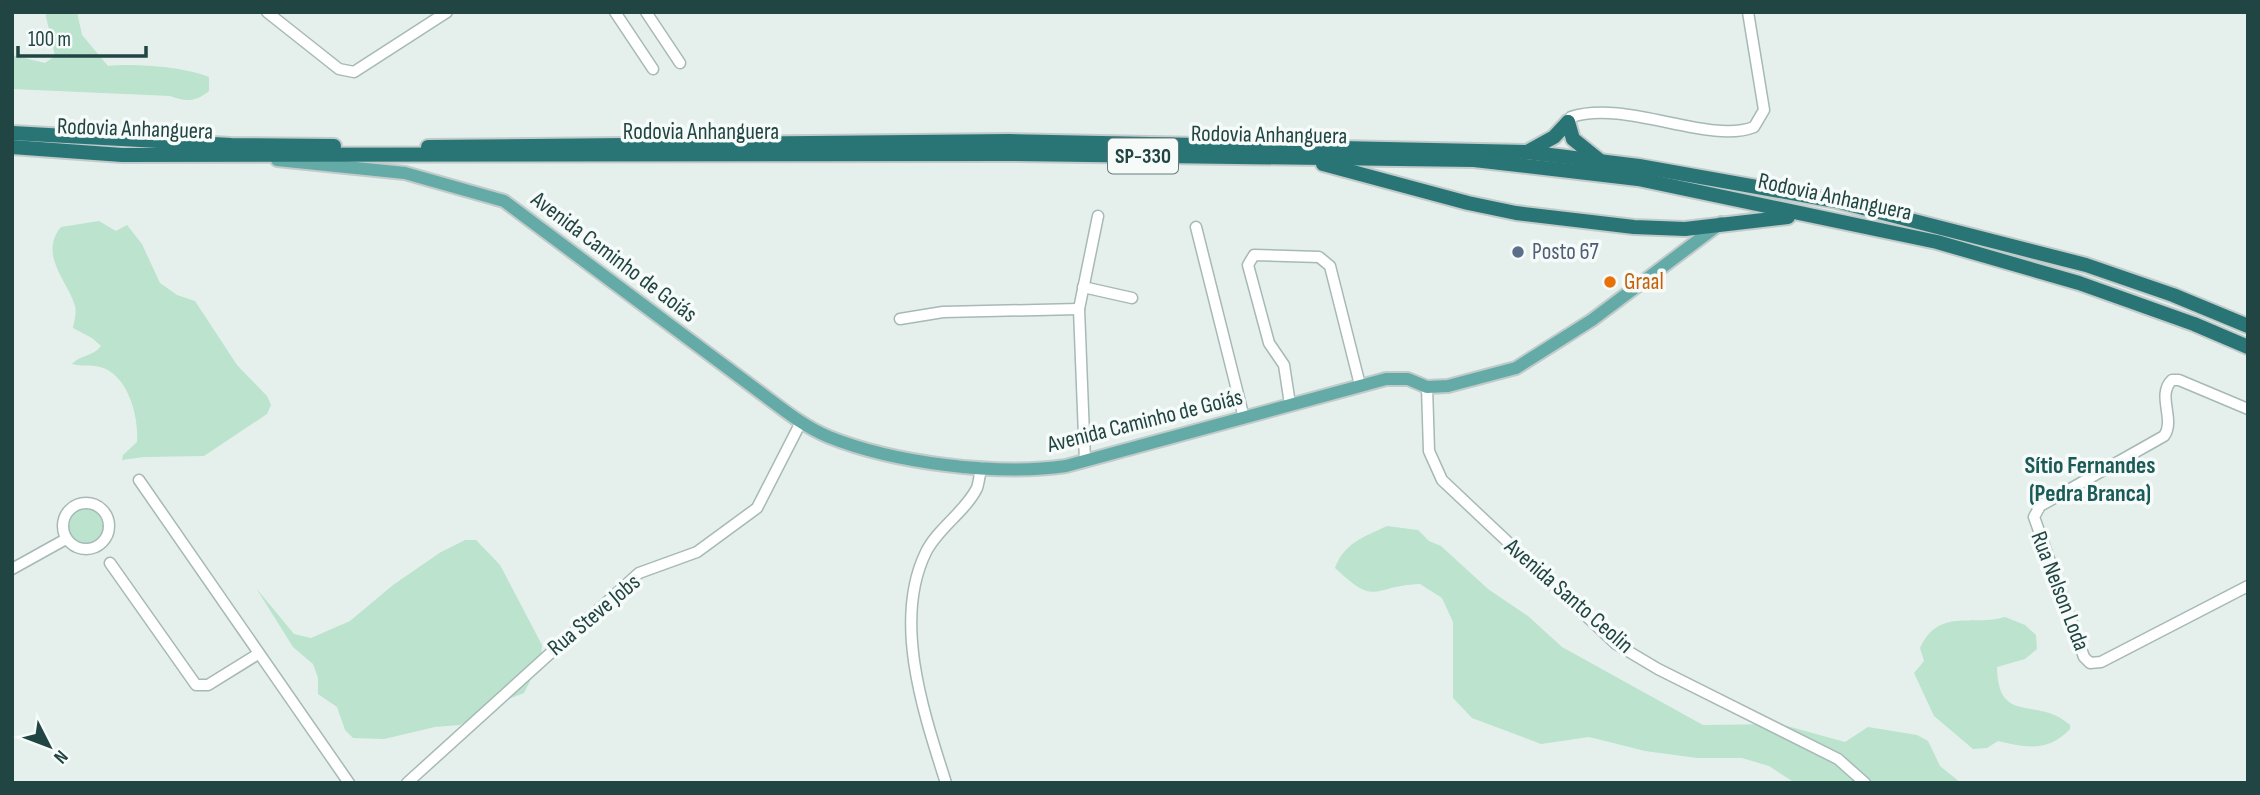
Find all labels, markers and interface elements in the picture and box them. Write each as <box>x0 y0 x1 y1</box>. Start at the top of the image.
scale bar <box>18 14 145 58</box>
text: 100 m <box>28 27 71 52</box>
street label: Rodovia Anhanguera <box>56 112 214 146</box>
street label: Rodovia Anhanguera <box>623 118 779 146</box>
street label: Rodovia Anhanguera <box>1191 120 1347 150</box>
road number: SP-330 <box>1108 138 1178 174</box>
street label: Rodovia Anhanguera <box>1756 167 1914 227</box>
street label: Avenida Caminho de Goiás <box>525 185 702 328</box>
place label: Posto 67 <box>1532 238 1599 266</box>
marker: Posto 67 <box>1510 244 1526 260</box>
place label: Graal <box>1624 268 1664 296</box>
marker: Graal <box>1602 274 1618 290</box>
street label: Avenida Caminho de Goiás <box>1043 383 1246 459</box>
district label: Sítio Fernandes (Pedra Branca) <box>2025 451 2155 508</box>
street label: Rua Nelson Loda <box>2024 527 2096 655</box>
street label: Avenida Santo Ceolin <box>1498 532 1639 659</box>
street label: Rua Steve Jobs <box>542 568 646 662</box>
north arrow <box>14 711 84 781</box>
text: N <box>49 745 72 768</box>

